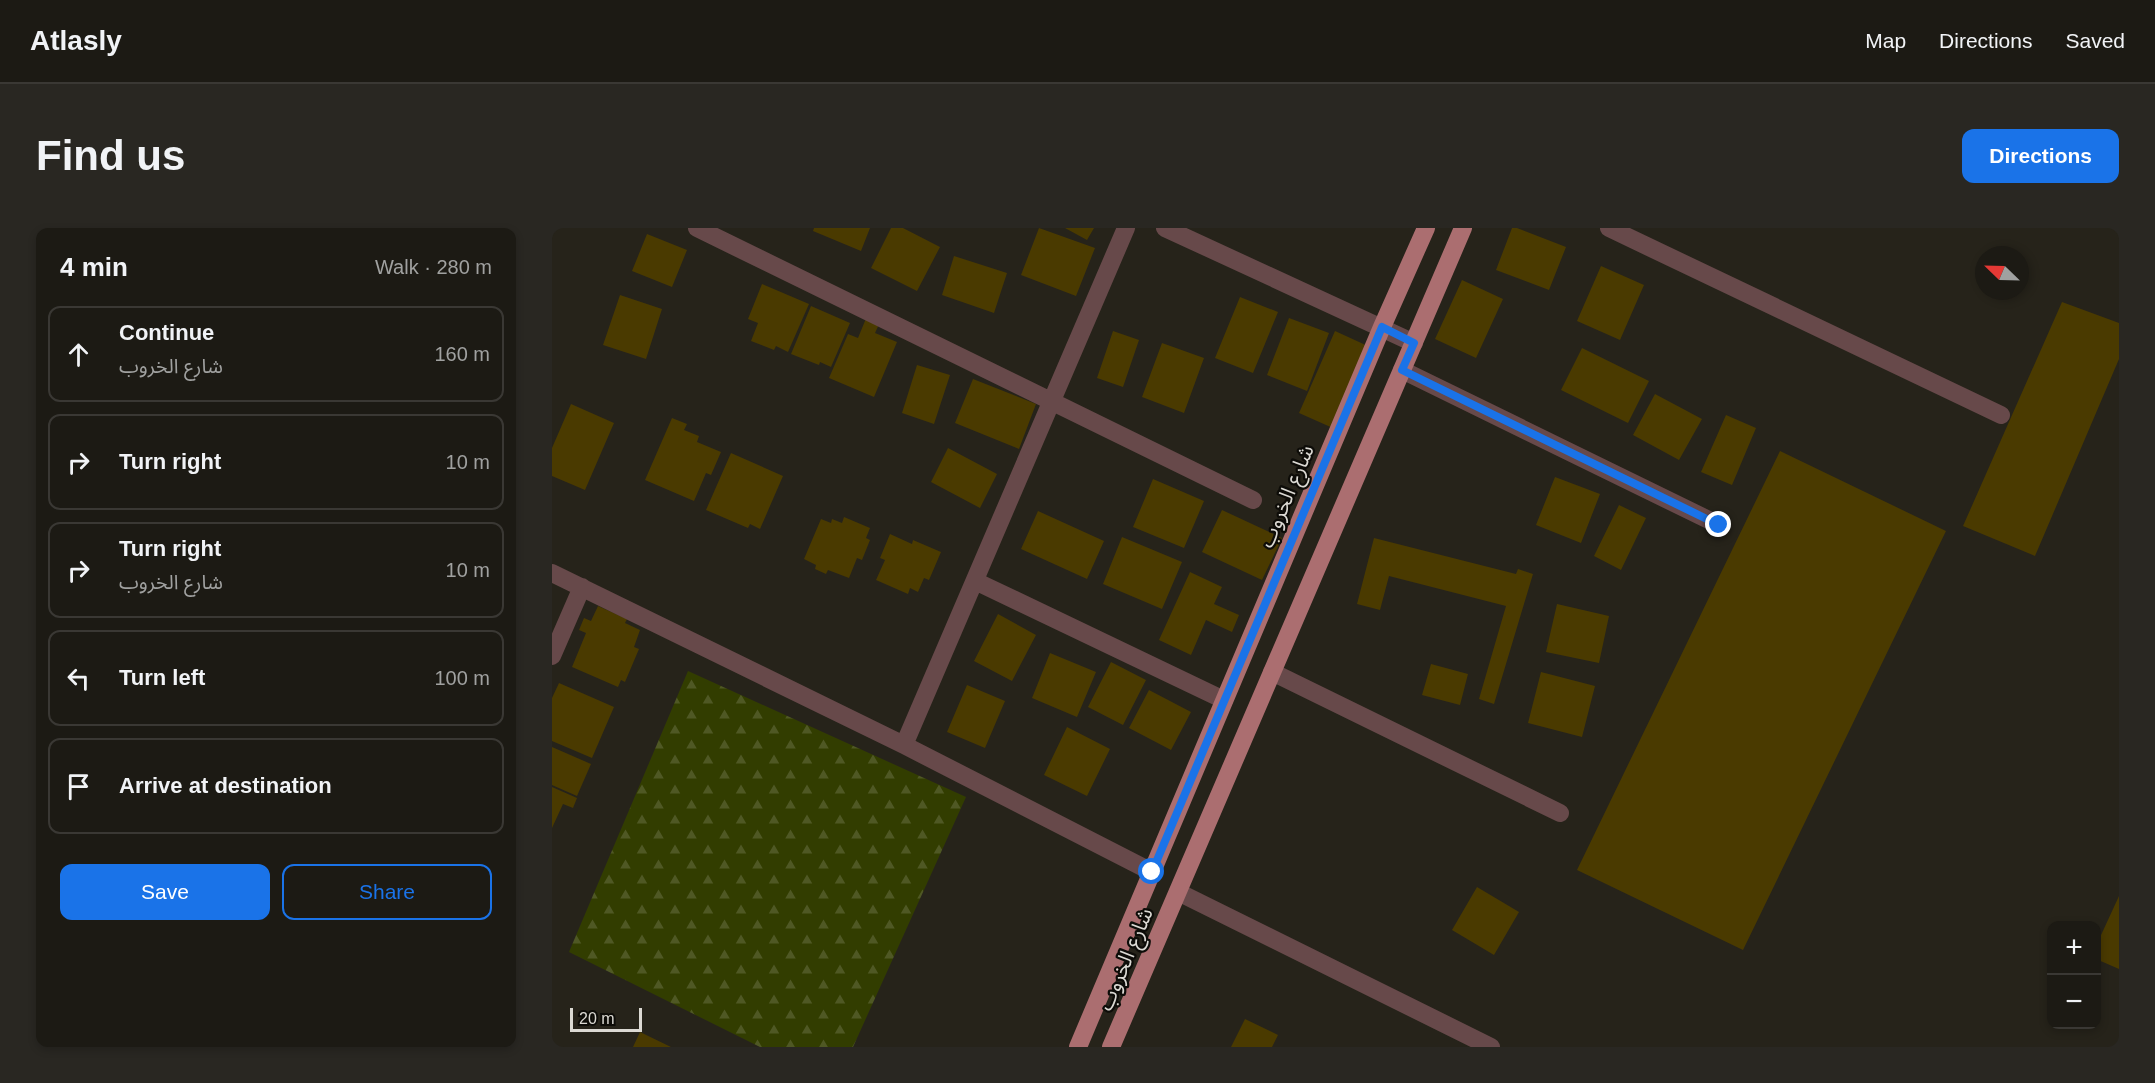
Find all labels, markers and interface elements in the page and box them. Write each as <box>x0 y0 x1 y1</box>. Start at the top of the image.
text: Atlasly <box>30 25 122 56</box>
text: Map <box>1865 29 1906 52</box>
text: Directions <box>1939 29 2032 52</box>
text: Saved <box>2065 29 2125 52</box>
button: Directions <box>1962 129 2119 183</box>
text: Find us <box>36 132 185 179</box>
north arrow <box>1975 246 2029 300</box>
text: 4 min <box>60 252 128 282</box>
text: Walk · 280 m <box>375 256 492 278</box>
text: Continue <box>119 320 214 345</box>
icon: ahead <box>62 338 95 371</box>
text: 160 m <box>434 343 490 365</box>
text: شارع الخروب <box>119 355 223 377</box>
street label: شارع الخروب <box>1254 441 1322 552</box>
icon: right <box>62 446 95 479</box>
text: Turn right <box>119 449 221 474</box>
text: 10 m <box>446 451 490 473</box>
route end <box>1705 511 1731 537</box>
text: Turn right <box>119 536 221 561</box>
icon: right <box>62 554 95 587</box>
text: 10 m <box>446 559 490 581</box>
text: شارع الخروب <box>119 571 223 593</box>
icon: left <box>62 662 95 695</box>
text: Turn left <box>119 665 205 690</box>
text: 100 m <box>434 667 490 689</box>
icon: arrive <box>62 770 95 803</box>
text: Arrive at destination <box>119 773 332 798</box>
route start <box>1138 858 1164 884</box>
button: Save <box>60 864 270 920</box>
button: Share <box>282 864 492 920</box>
street label: شارع الخروب <box>1093 904 1161 1015</box>
map controls <box>2047 921 2101 1029</box>
button: + <box>2047 921 2101 975</box>
button: − <box>2047 975 2101 1029</box>
scale bar <box>570 1005 642 1032</box>
text: 20 m <box>579 1010 615 1027</box>

